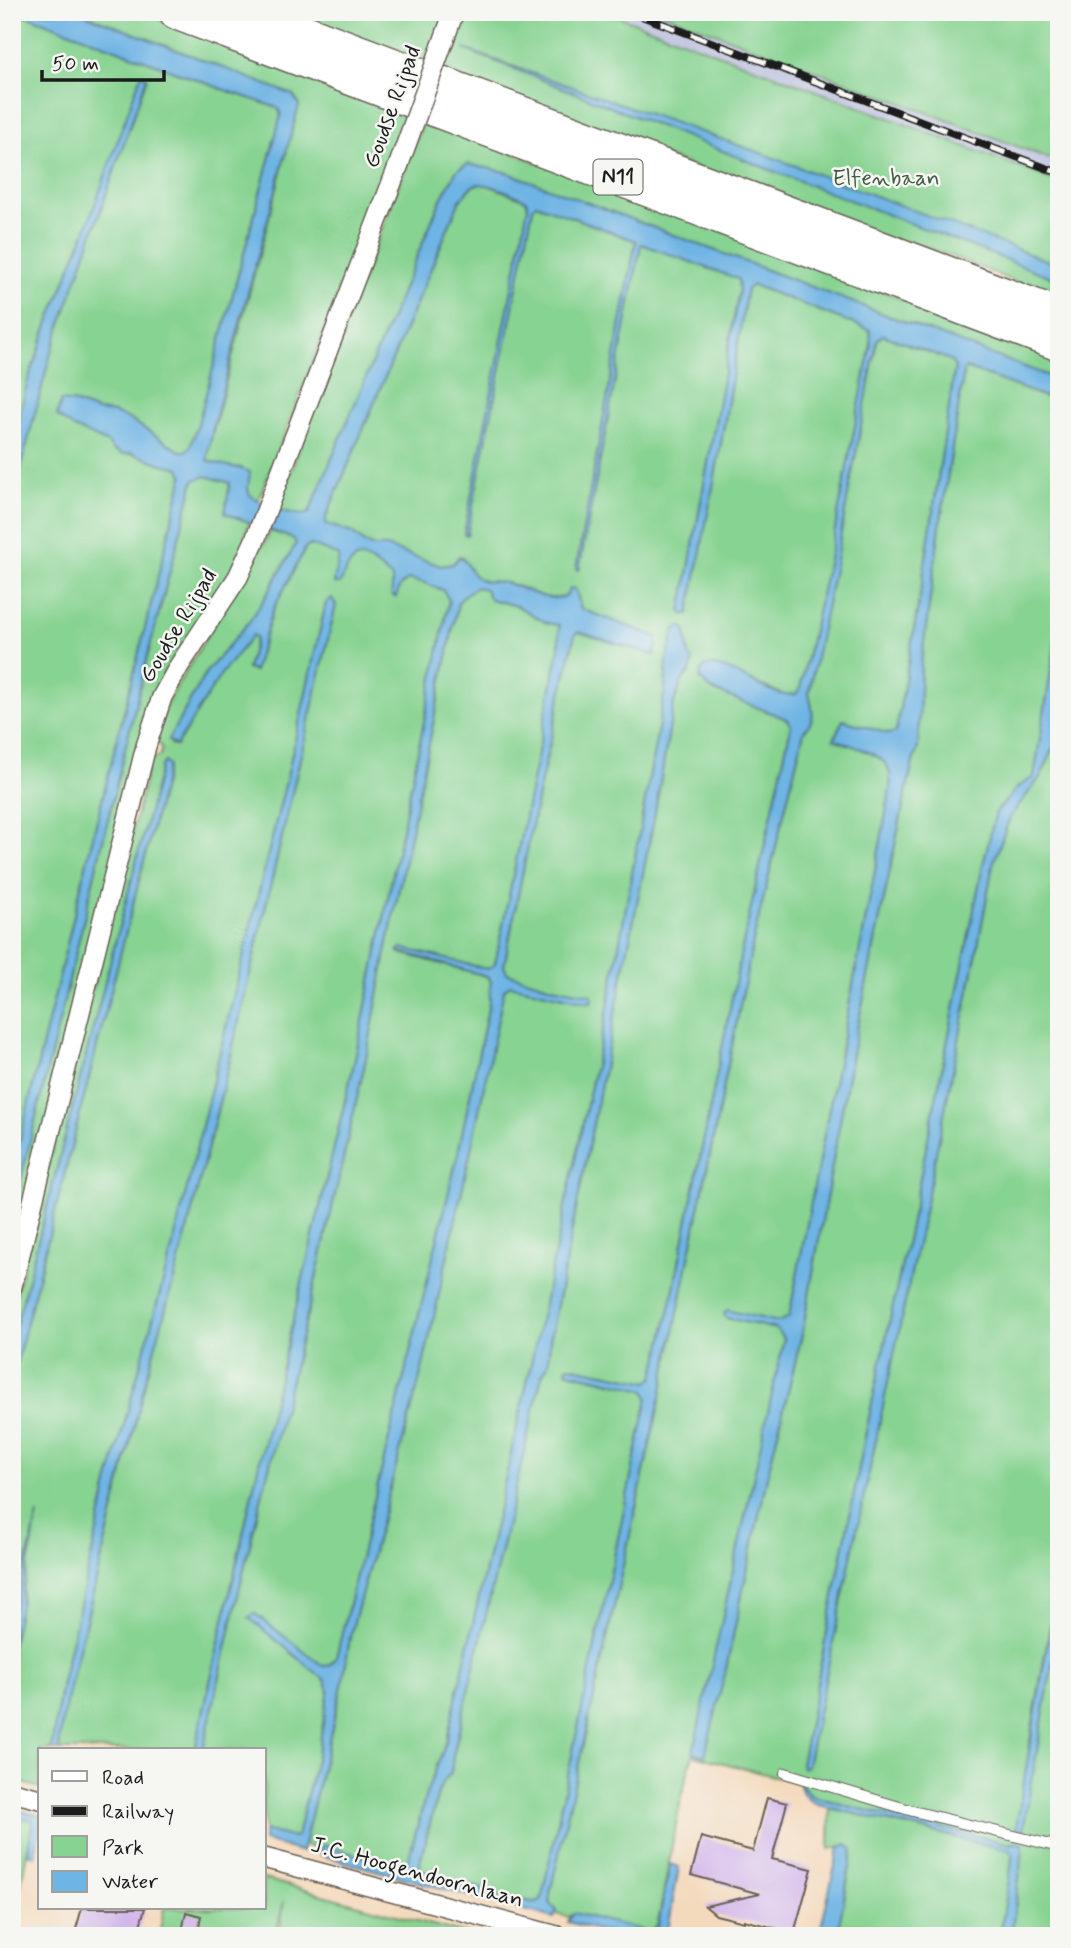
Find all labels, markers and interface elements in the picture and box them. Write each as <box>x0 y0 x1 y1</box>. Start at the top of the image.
scale bar <box>42 38 164 82</box>
street label: Goudse Rijpad <box>357 42 429 172</box>
text: 50 m <box>52 50 99 78</box>
road number: N11 <box>594 160 642 194</box>
park label: Elfenbaan <box>832 164 940 194</box>
street label: Goudse Rijpad <box>133 563 225 689</box>
legend <box>38 1748 266 1910</box>
text: Road <box>102 1764 144 1792</box>
text: Railway <box>102 1798 174 1826</box>
street label: J.C. Hoogendoornlaan <box>307 1830 527 1918</box>
text: Park <box>102 1834 144 1862</box>
text: Water <box>102 1868 158 1896</box>

